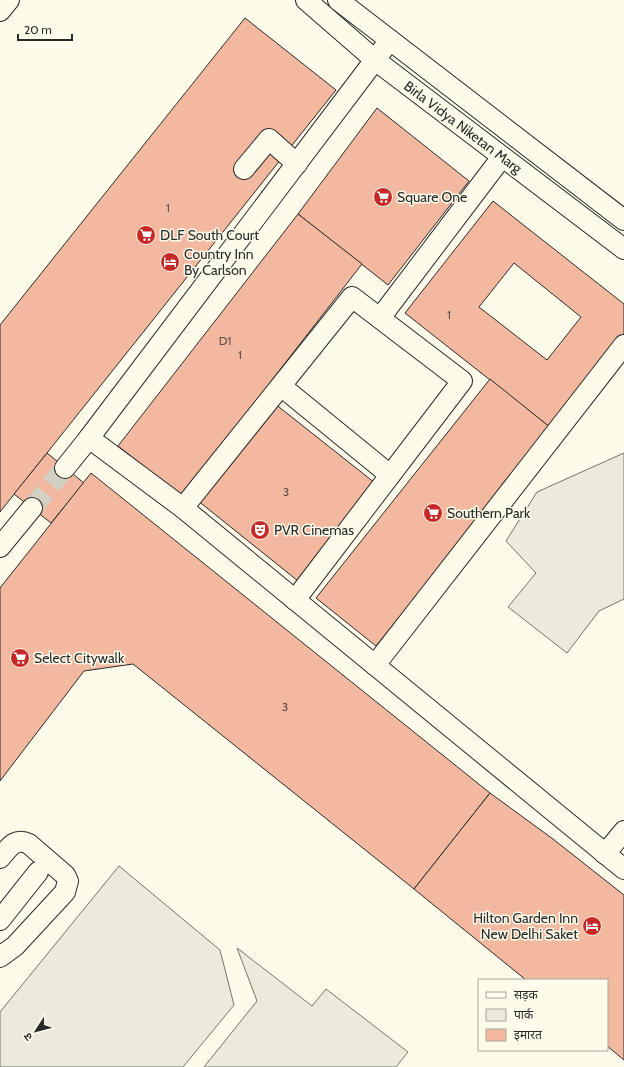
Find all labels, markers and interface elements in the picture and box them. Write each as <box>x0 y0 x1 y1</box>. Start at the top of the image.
scale bar <box>18 16 72 42</box>
text: 20 m <box>24 22 52 37</box>
street label: Birla Vidya Niketan Marg <box>400 77 526 178</box>
supermarket icon: Square One <box>372 186 394 208</box>
place label: Square One <box>397 188 467 206</box>
house number: 1 <box>166 200 170 215</box>
supermarket icon: DLF South Court <box>135 224 157 246</box>
place label: DLF South Court <box>160 226 259 244</box>
place label: Country Inn By Carlson <box>184 245 254 279</box>
hotel icon: Country Inn By Carlson <box>159 251 181 273</box>
house number: 1 <box>447 307 451 322</box>
house number: D1 <box>219 333 231 348</box>
house number: 1 <box>238 347 242 362</box>
house number: 3 <box>283 484 289 499</box>
supermarket icon: Southern Park <box>422 502 444 524</box>
place label: Southern Park <box>447 504 531 522</box>
theatre icon: PVR Cinemas <box>249 519 271 541</box>
place label: PVR Cinemas <box>274 521 354 539</box>
supermarket icon: Select Citywalk <box>9 647 31 669</box>
place label: Select Citywalk <box>34 649 125 667</box>
house number: 3 <box>282 699 288 714</box>
place label: Hilton Garden Inn New Delhi Saket <box>473 909 578 943</box>
hotel icon: Hilton Garden Inn New Delhi Saket <box>581 915 603 937</box>
legend <box>478 979 608 1051</box>
text: सड़क <box>514 987 539 1002</box>
text: पार्क <box>514 1007 534 1022</box>
north arrow <box>16 1011 56 1051</box>
text: इमारत <box>514 1027 543 1042</box>
text: उ <box>20 1030 35 1044</box>

